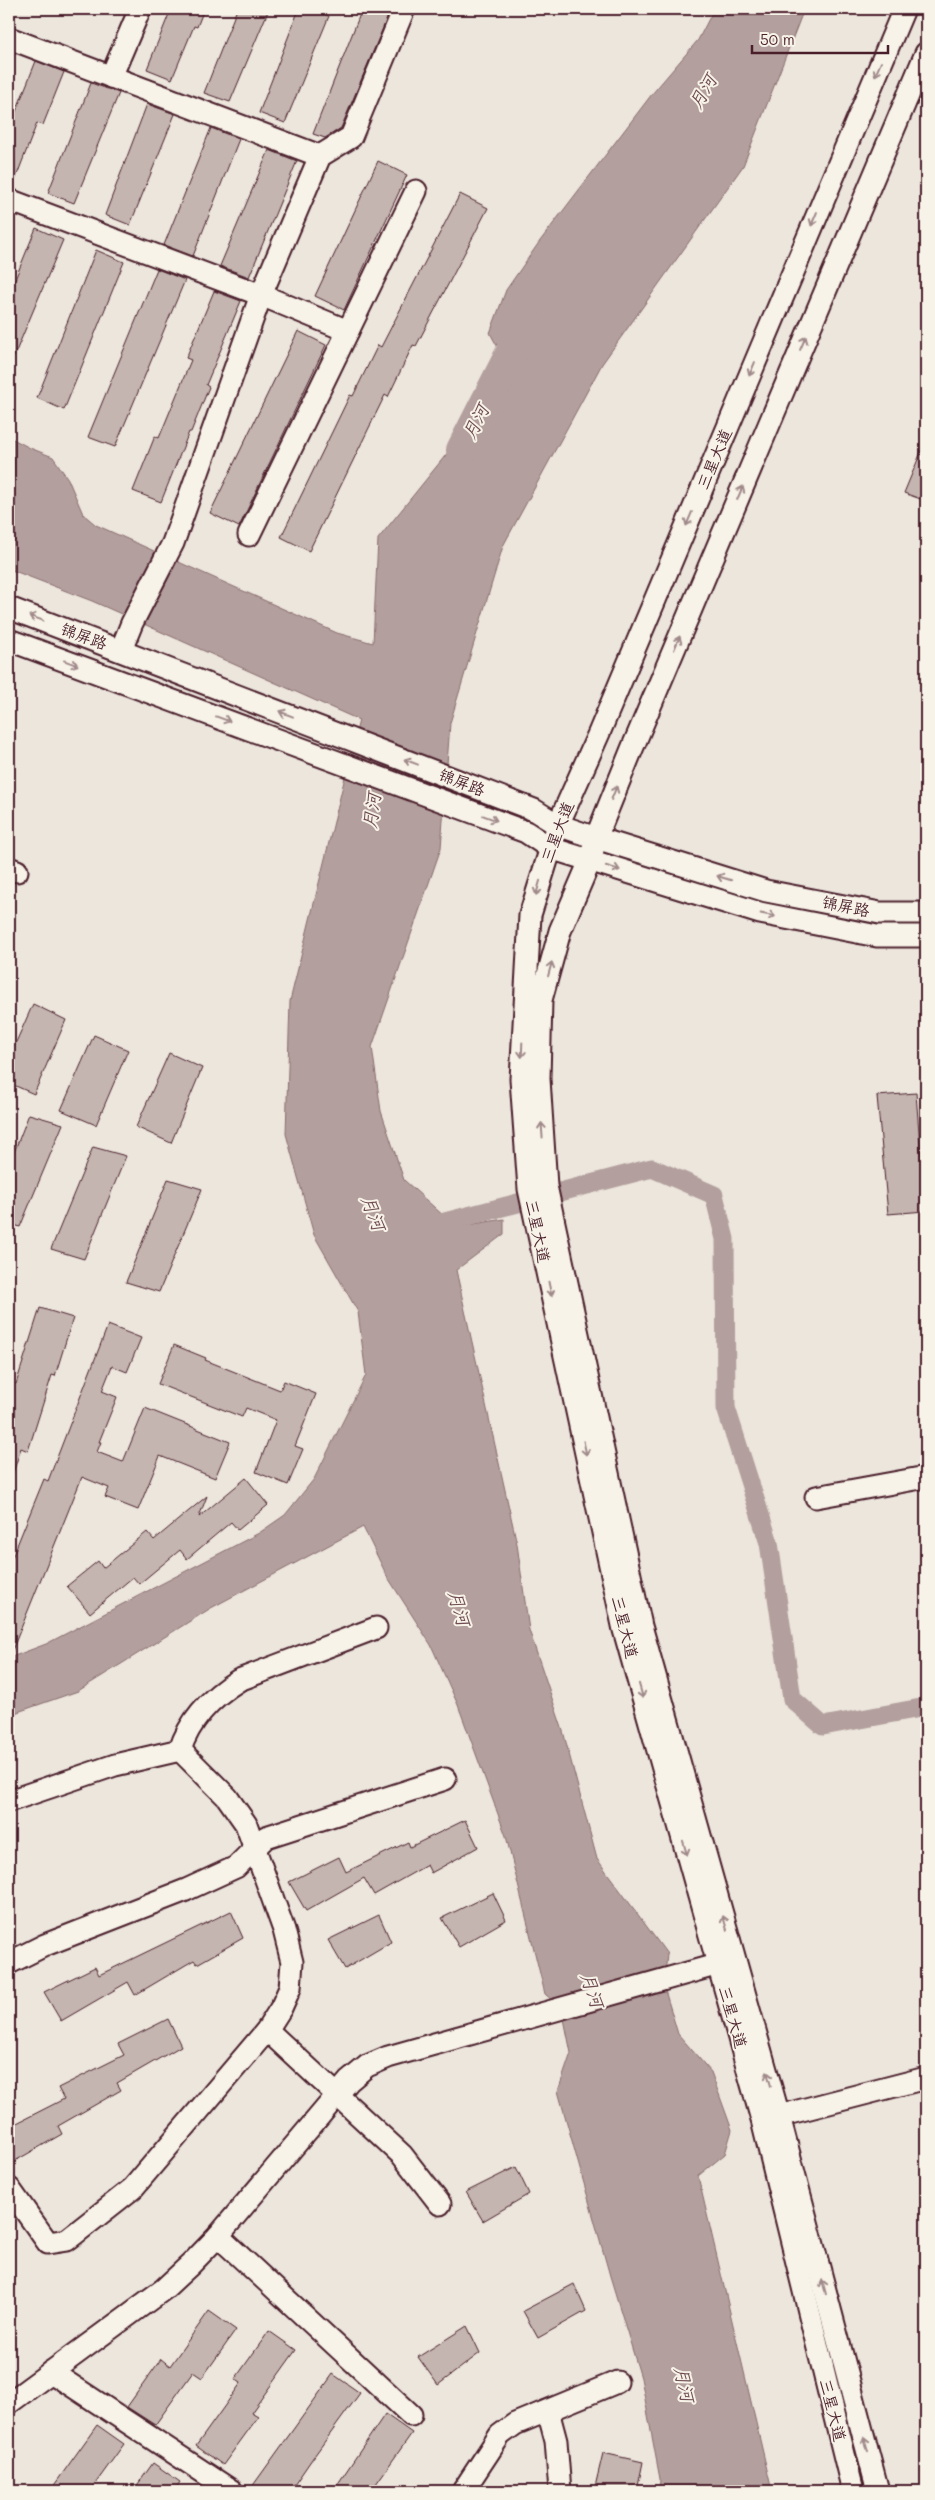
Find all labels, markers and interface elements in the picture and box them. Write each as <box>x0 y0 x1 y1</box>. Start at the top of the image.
scale bar <box>752 22 889 54</box>
text: 50 m <box>760 29 795 49</box>
one-way arrow <box>872 61 882 76</box>
water label: 月河 <box>683 67 723 113</box>
one-way arrow <box>809 211 819 226</box>
one-way arrow <box>799 336 808 351</box>
one-way arrow <box>746 361 756 376</box>
water label: 月河 <box>456 397 495 443</box>
street label: 三星大道 <box>691 425 736 492</box>
one-way arrow <box>735 486 745 501</box>
one-way arrow <box>684 511 693 526</box>
one-way arrow <box>29 613 44 622</box>
street label: 锦屏路 <box>58 617 110 654</box>
one-way arrow <box>672 636 682 651</box>
one-way arrow <box>63 659 78 668</box>
one-way arrow <box>279 708 294 718</box>
one-way arrow <box>215 715 230 724</box>
one-way arrow <box>404 757 419 766</box>
street label: 锦屏路 <box>436 763 488 800</box>
one-way arrow <box>610 786 620 801</box>
water label: 月河 <box>357 788 386 830</box>
street label: 三星大道 <box>535 798 578 865</box>
one-way arrow <box>482 814 498 823</box>
one-way arrow <box>605 863 621 873</box>
one-way arrow <box>716 872 732 882</box>
one-way arrow <box>532 880 542 896</box>
street label: 锦屏路 <box>821 891 872 920</box>
one-way arrow <box>760 911 776 920</box>
one-way arrow <box>545 961 555 977</box>
one-way arrow <box>517 1041 527 1057</box>
one-way arrow <box>538 1122 547 1138</box>
water label: 月河 <box>356 1192 393 1237</box>
street label: 三星大道 <box>522 1197 555 1264</box>
one-way arrow <box>546 1280 556 1296</box>
one-way arrow <box>581 1439 590 1455</box>
water label: 月河 <box>443 1587 477 1631</box>
street label: 三星大道 <box>608 1593 643 1660</box>
one-way arrow <box>637 1683 647 1699</box>
one-way arrow <box>681 1839 691 1855</box>
one-way arrow <box>719 1915 729 1931</box>
water label: 月河 <box>576 1969 611 2013</box>
street label: 三星大道 <box>715 1983 752 2051</box>
one-way arrow <box>763 2072 773 2088</box>
one-way arrow <box>819 2280 828 2296</box>
water label: 月河 <box>669 2364 701 2407</box>
street label: 三星大道 <box>816 2376 851 2443</box>
one-way arrow <box>861 2437 870 2453</box>

